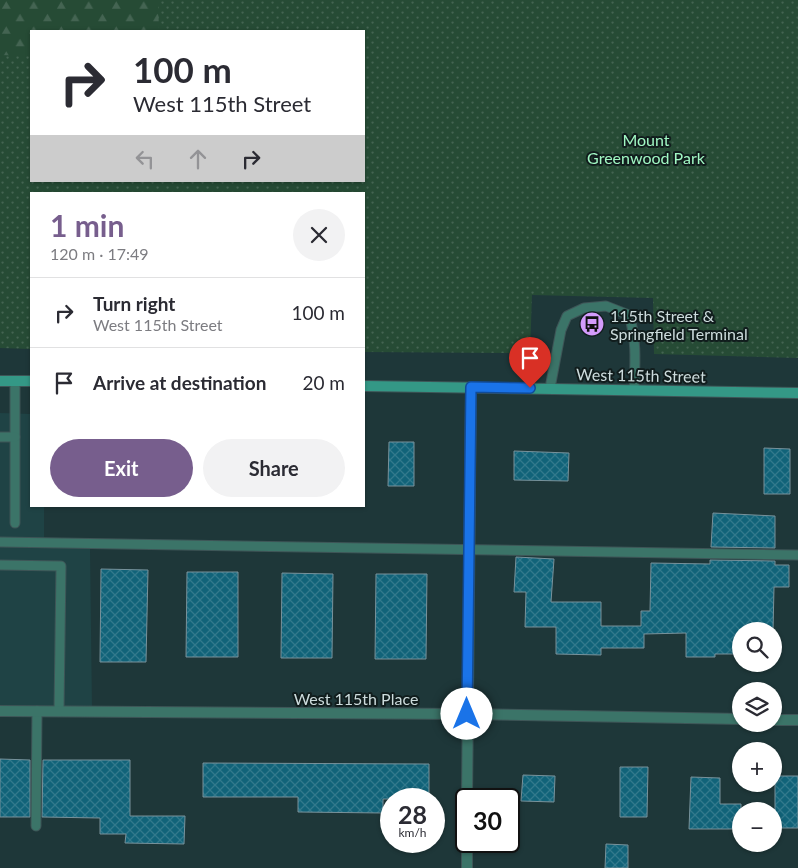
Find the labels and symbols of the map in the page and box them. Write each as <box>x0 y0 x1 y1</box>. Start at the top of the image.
park label: Mount Greenwood Park <box>587 130 706 167</box>
place label: 115th Street & Springfield Terminal <box>610 306 748 343</box>
bus stop icon: 115th Street & Springfield Terminal <box>579 311 605 337</box>
pin <box>509 337 551 388</box>
street label: West 115th Street <box>576 364 706 386</box>
position arrow <box>440 687 492 739</box>
street label: West 115th Place <box>294 689 418 708</box>
speed limit sign: 30 <box>455 788 520 853</box>

